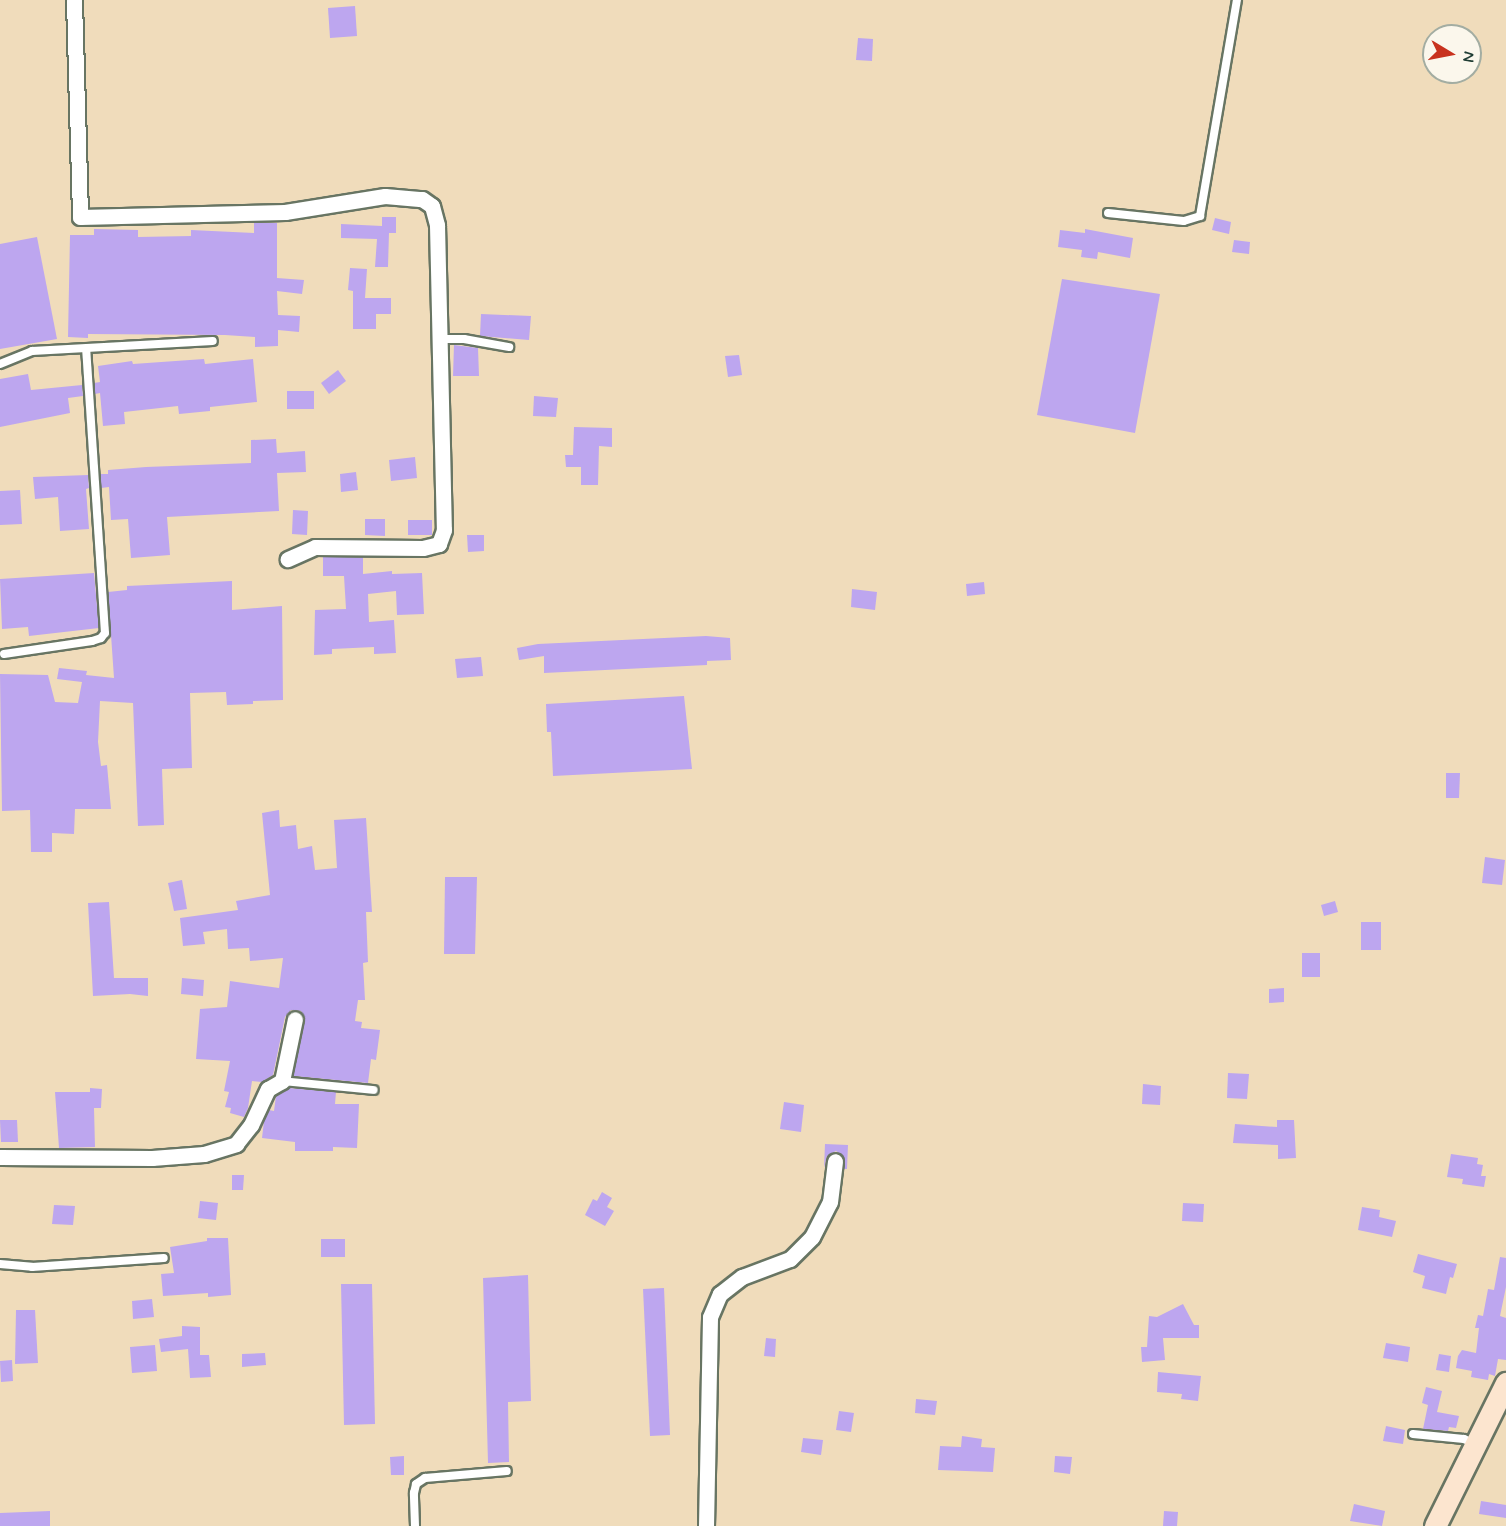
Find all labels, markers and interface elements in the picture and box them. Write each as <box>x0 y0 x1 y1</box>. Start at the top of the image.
north arrow <box>1422 24 1482 84</box>
text: N <box>1457 50 1480 64</box>

